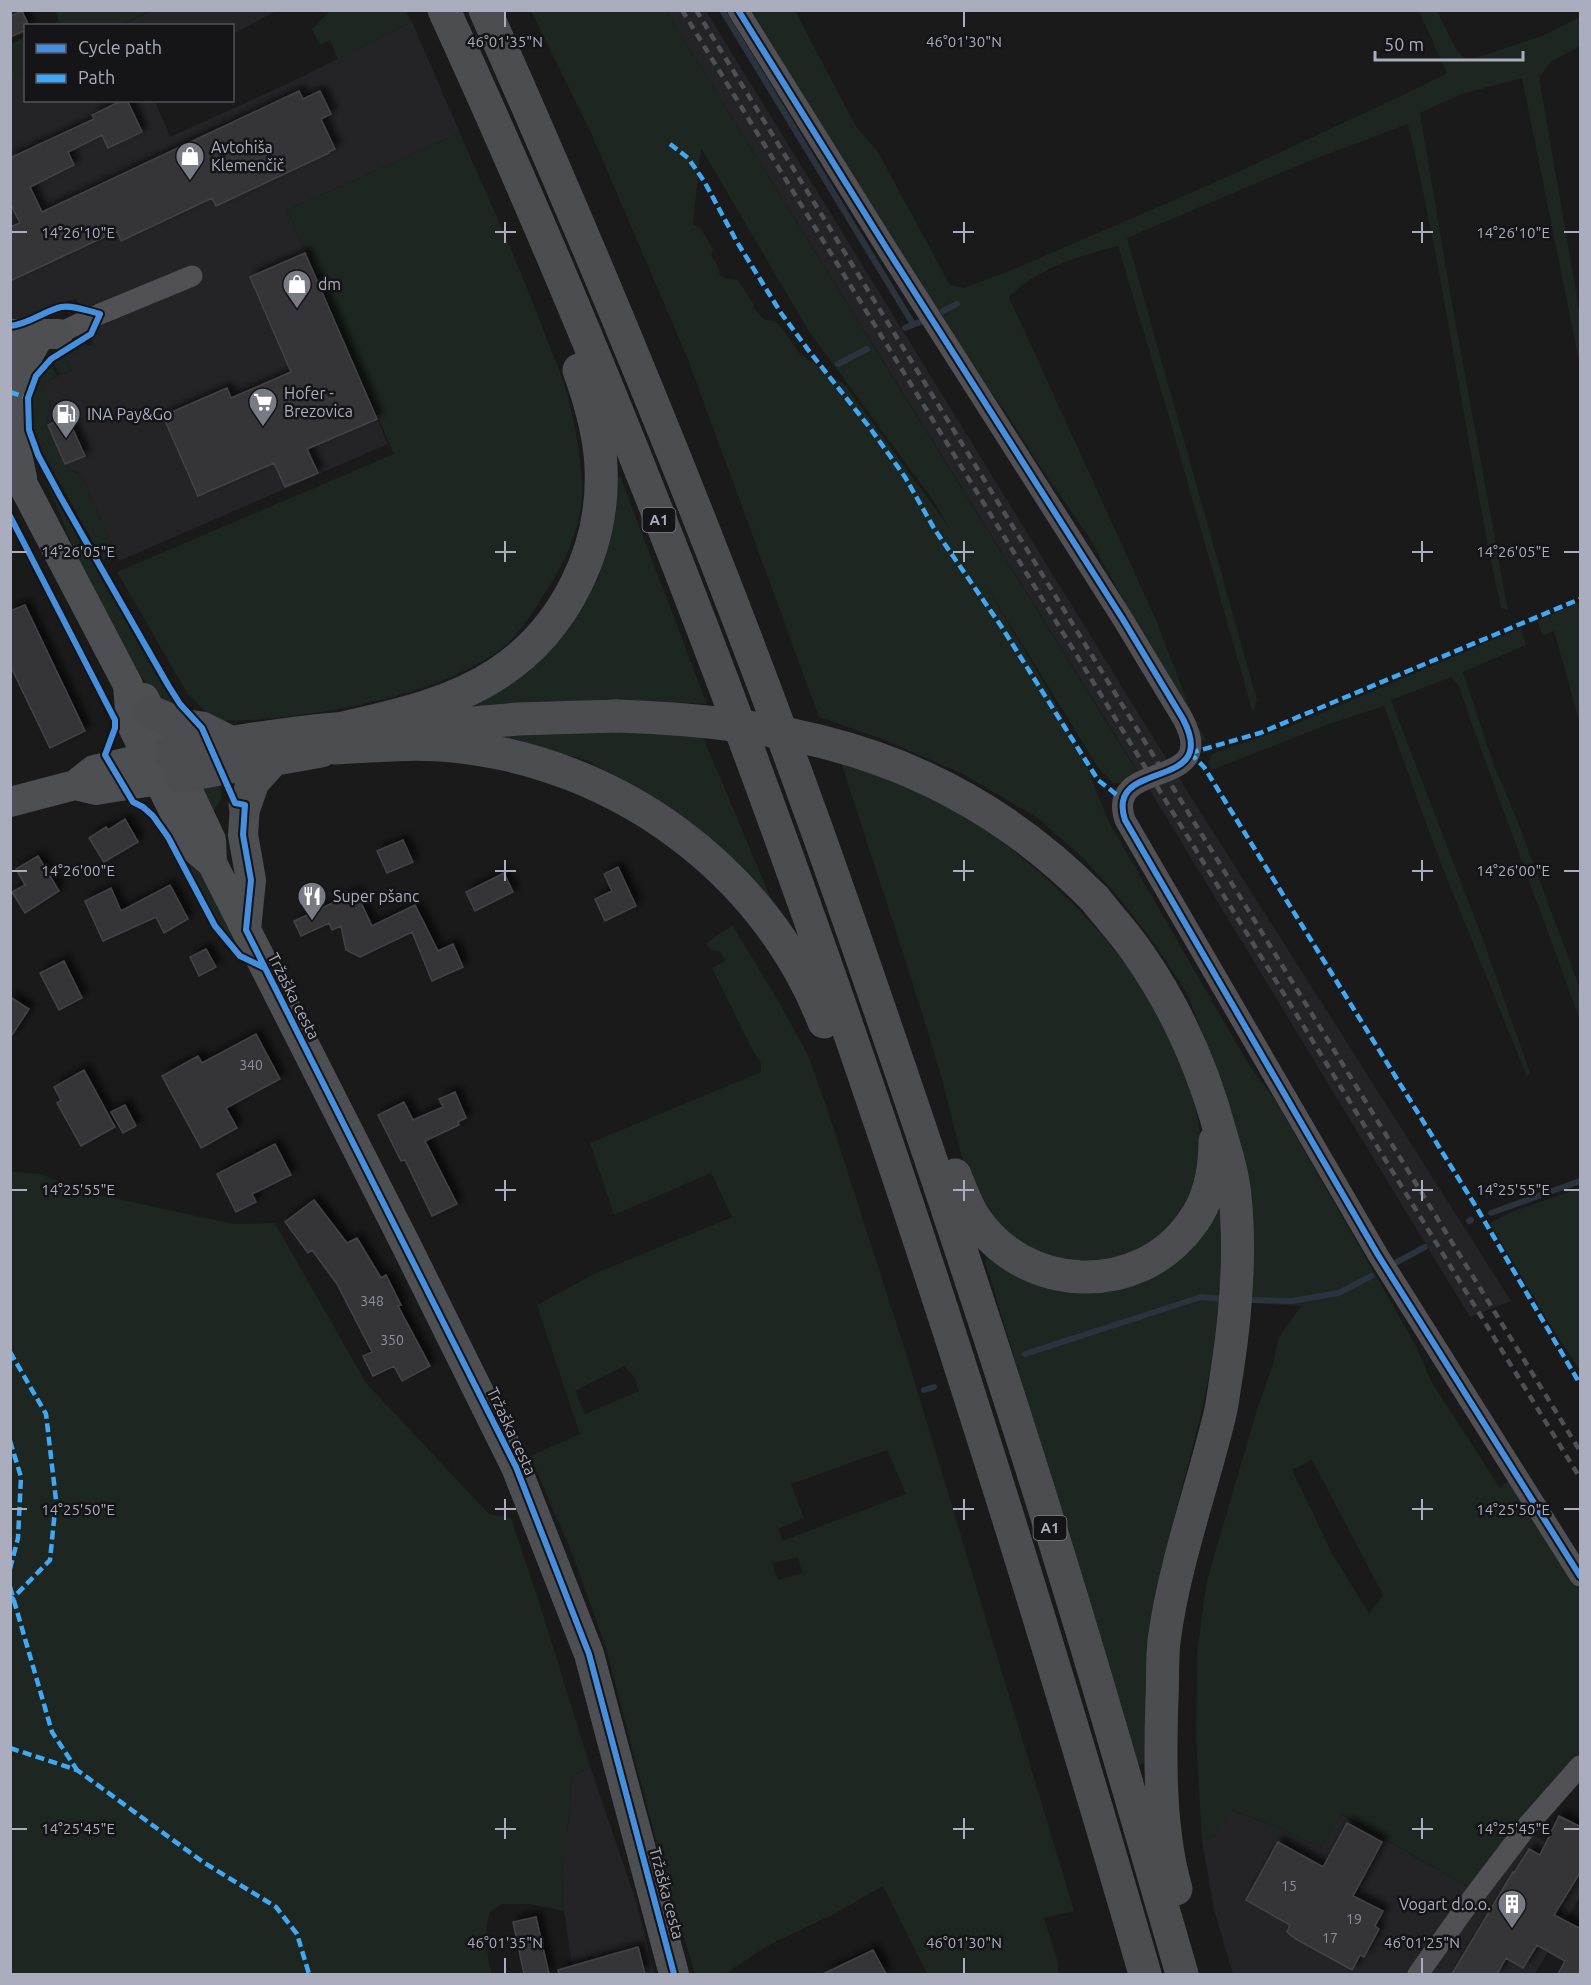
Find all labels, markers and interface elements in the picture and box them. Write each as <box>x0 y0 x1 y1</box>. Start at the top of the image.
legend <box>24 24 234 102</box>
scale bar <box>1375 24 1524 62</box>
text: 46°01'35"N <box>467 33 543 50</box>
text: 46°01'30"N <box>926 33 1002 50</box>
text: 50 m <box>1384 34 1424 54</box>
text: Cycle path <box>78 37 162 57</box>
text: Path <box>78 67 115 87</box>
place label: Avtohiša Klemenčič <box>211 138 285 174</box>
shop icon: Avtohiša Klemenčič <box>174 140 206 182</box>
text: 14°26'10"E <box>41 224 115 241</box>
text: 14°26'10"E <box>1476 224 1550 241</box>
shop icon: dm <box>281 268 313 310</box>
place label: dm <box>318 275 341 293</box>
place label: Hofer - Brezovica <box>284 384 353 420</box>
supermarket icon: Hofer - Brezovica <box>247 386 279 428</box>
fuel station icon: INA Pay&Go <box>50 398 82 440</box>
place label: INA Pay&Go <box>87 405 172 423</box>
road number: A1 <box>642 508 676 532</box>
text: 14°26'05"E <box>41 543 115 560</box>
text: 14°26'05"E <box>1476 543 1550 560</box>
text: 14°26'00"E <box>41 862 115 879</box>
text: 14°26'00"E <box>1476 862 1550 879</box>
restaurant icon: Super pšanc <box>296 880 328 922</box>
place label: Super pšanc <box>333 887 420 905</box>
street label: Tržaška cesta <box>265 950 323 1042</box>
house number: 340 <box>239 1057 263 1073</box>
text: 14°25'55"E <box>41 1181 115 1198</box>
text: 14°25'55"E <box>1476 1181 1550 1198</box>
house number: 348 <box>360 1293 384 1309</box>
house number: 350 <box>380 1332 404 1348</box>
street label: Tržaška cesta <box>484 1384 540 1478</box>
text: 14°25'50"E <box>41 1501 115 1518</box>
text: 14°25'50"E <box>1476 1501 1550 1518</box>
road number: A1 <box>1034 1516 1066 1540</box>
text: 14°25'45"E <box>41 1820 115 1837</box>
text: 14°25'45"E <box>1476 1820 1550 1837</box>
street label: Tržaška cesta <box>646 1845 688 1941</box>
house number: 15 <box>1281 1878 1297 1894</box>
building icon: Vogart d.o.o. <box>1496 1888 1528 1930</box>
place label: Vogart d.o.o. <box>1399 1895 1491 1913</box>
house number: 19 <box>1346 1911 1362 1927</box>
house number: 17 <box>1322 1930 1338 1946</box>
text: 46°01'35"N <box>467 1934 543 1951</box>
text: 46°01'30"N <box>926 1934 1002 1951</box>
text: 46°01'25"N <box>1384 1934 1460 1951</box>

